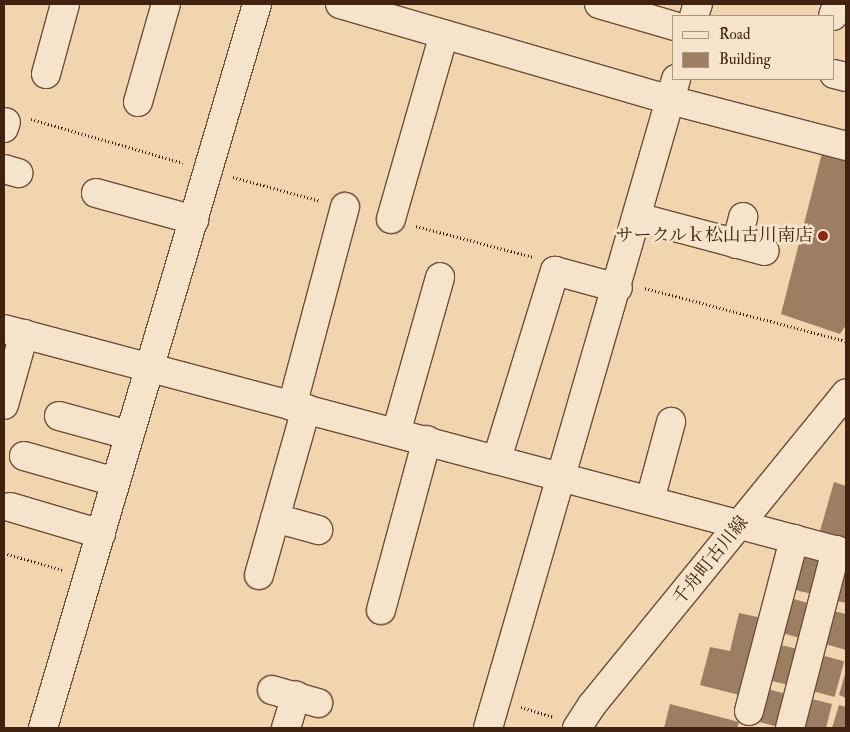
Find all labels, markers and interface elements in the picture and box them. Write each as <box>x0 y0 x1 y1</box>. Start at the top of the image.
legend <box>672 15 835 80</box>
text: Road <box>719 25 750 44</box>
text: Building <box>719 50 771 69</box>
place label: サークルｋ松山古川南店 <box>615 225 813 247</box>
marker: サークルｋ松山古川南店 <box>817 230 829 242</box>
street label: 千舟町古川線 <box>669 512 753 610</box>

